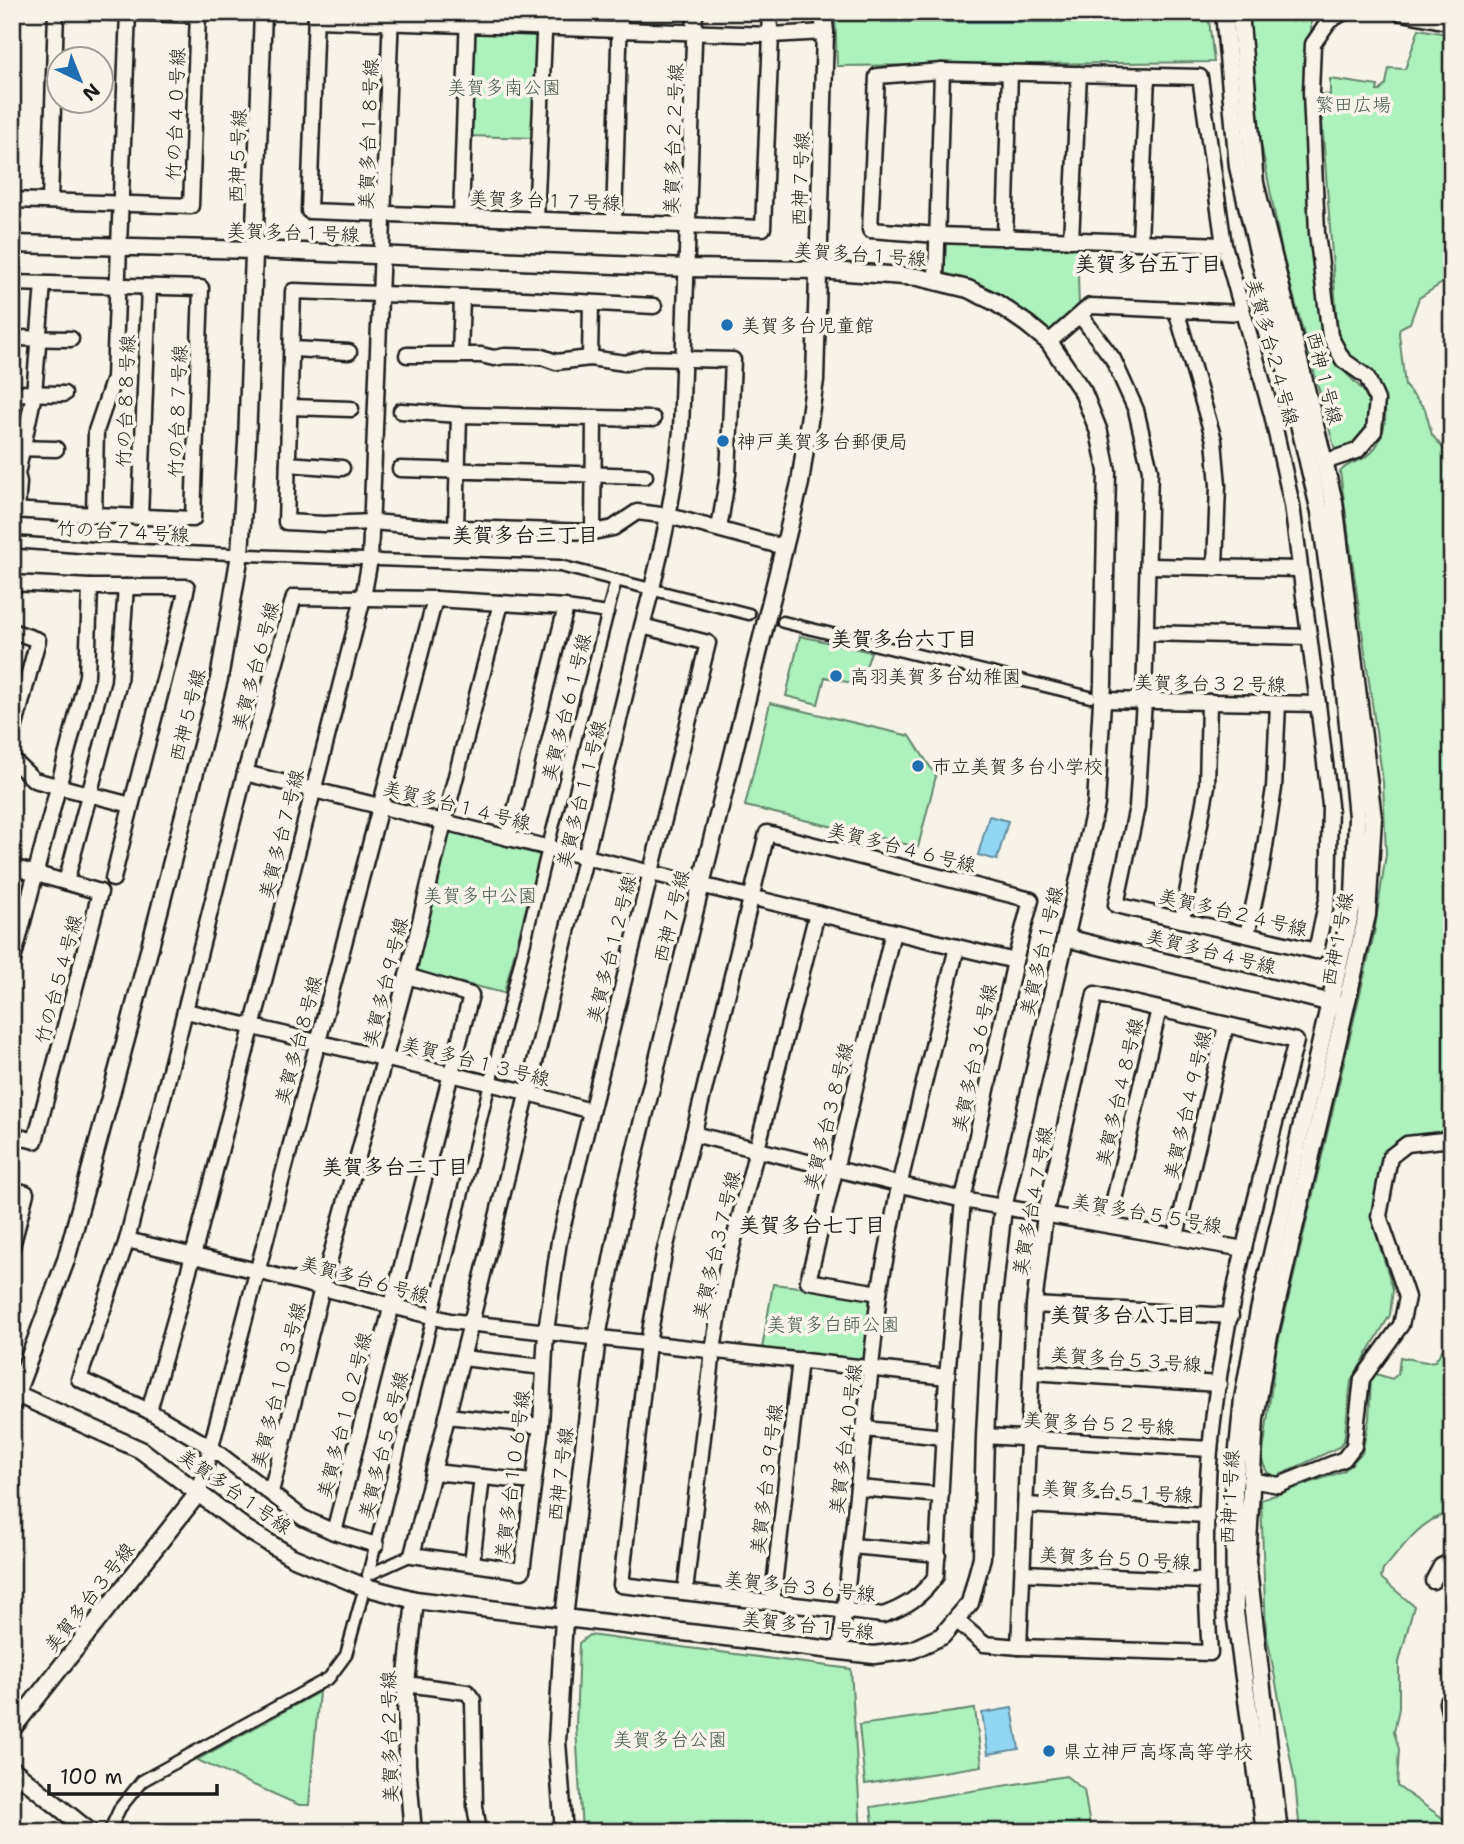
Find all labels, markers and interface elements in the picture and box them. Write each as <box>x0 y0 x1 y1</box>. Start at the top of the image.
north arrow <box>46 46 116 116</box>
street label: 竹の台４０号線 <box>161 47 190 181</box>
street label: 美賀多台１８号線 <box>353 58 384 210</box>
street label: 美賀多台２２号線 <box>658 63 689 215</box>
park label: 美賀多南公園 <box>447 75 561 100</box>
text: N <box>77 78 105 106</box>
park label: 繁田広場 <box>1315 92 1391 117</box>
street label: 西神５号線 <box>223 108 252 204</box>
street label: 西神７号線 <box>786 131 815 227</box>
street label: 美賀多台１７号線 <box>469 185 621 216</box>
street label: 美賀多台１号線 <box>226 218 360 247</box>
street label: 美賀多台１号線 <box>793 237 927 272</box>
district label: 美賀多台五丁目 <box>1075 250 1222 278</box>
street label: 美賀多台２４号線 <box>1241 275 1304 429</box>
place label: 美賀多台児童館 <box>741 313 874 338</box>
marker: 美賀多台児童館 <box>719 317 735 333</box>
street label: 西神１号線 <box>1301 329 1348 427</box>
street label: 竹の台８８号線 <box>111 334 140 468</box>
street label: 竹の台８７号線 <box>163 344 192 478</box>
place label: 神戸美賀多台郵便局 <box>737 429 908 454</box>
marker: 神戸美賀多台郵便局 <box>715 433 731 449</box>
street label: 竹の台７４号線 <box>56 516 190 547</box>
district label: 美賀多台三丁目 <box>452 521 599 549</box>
street label: 美賀多台６号線 <box>226 599 285 734</box>
district label: 美賀多台六丁目 <box>831 625 978 653</box>
street label: 美賀多台６１号線 <box>536 630 597 784</box>
place label: 高羽美賀多台幼稚園 <box>850 664 1021 689</box>
street label: 西神５号線 <box>164 666 211 764</box>
marker: 高羽美賀多台幼稚園 <box>828 668 844 684</box>
street label: 美賀多台３２号線 <box>1134 670 1286 697</box>
street label: 美賀多台１１号線 <box>551 717 612 871</box>
place label: 市立美賀多台小学校 <box>932 754 1103 779</box>
marker: 市立美賀多台小学校 <box>910 758 926 774</box>
street label: 美賀多台７号線 <box>253 767 310 902</box>
street label: 美賀多台１４号線 <box>380 775 534 836</box>
street label: 美賀多台４６号線 <box>825 817 979 878</box>
street label: 西神７号線 <box>648 867 695 965</box>
street label: 美賀多台１２号線 <box>581 872 642 1026</box>
park label: 美賀多中公園 <box>423 883 537 908</box>
street label: 美賀多台１号線 <box>1014 883 1069 1019</box>
street label: 美賀多台２４号線 <box>1156 883 1310 942</box>
street label: 西神１号線 <box>1316 890 1359 988</box>
street label: 竹の台５４号線 <box>29 912 88 1047</box>
street label: 美賀多台９号線 <box>357 915 414 1050</box>
street label: 美賀多台４号線 <box>1143 923 1278 980</box>
street label: 美賀多台８号線 <box>269 973 328 1108</box>
street label: 美賀多台３６号線 <box>946 981 1003 1135</box>
street label: 美賀多台４８号線 <box>1090 1015 1149 1169</box>
street label: 美賀多台４９号線 <box>1158 1028 1217 1182</box>
street label: 美賀多台１３号線 <box>399 1031 553 1092</box>
street label: 美賀多台３８号線 <box>798 1039 859 1193</box>
street label: 美賀多台４７号線 <box>1007 1124 1058 1278</box>
district label: 美賀多台二丁目 <box>322 1153 469 1181</box>
street label: 美賀多台３７号線 <box>687 1168 746 1322</box>
street label: 美賀多台５５号線 <box>1070 1188 1224 1239</box>
district label: 美賀多台七丁目 <box>739 1211 886 1239</box>
street label: 美賀多台６号線 <box>297 1250 432 1309</box>
street label: 美賀多台１０３号線 <box>246 1299 311 1471</box>
district label: 美賀多台八丁目 <box>1050 1301 1197 1329</box>
park label: 美賀多白師公園 <box>766 1312 900 1337</box>
street label: 美賀多台１０２号線 <box>312 1329 377 1501</box>
street label: 美賀多台５３号線 <box>1049 1342 1203 1377</box>
street label: 美賀多台４０号線 <box>824 1362 867 1516</box>
street label: 美賀多台５８号線 <box>353 1368 414 1522</box>
street label: 美賀多台１０６号線 <box>490 1389 535 1561</box>
street label: 美賀多台３９号線 <box>745 1402 788 1556</box>
street label: 美賀多台５２号線 <box>1022 1407 1176 1440</box>
street label: 西神７号線 <box>542 1425 579 1523</box>
street label: 美賀多台１号線 <box>173 1443 296 1540</box>
street label: 西神１号線 <box>1215 1449 1244 1545</box>
street label: 美賀多台５１号線 <box>1040 1475 1194 1508</box>
street label: 美賀多台３号線 <box>39 1537 140 1657</box>
street label: 美賀多台５０号線 <box>1038 1542 1192 1575</box>
street label: 美賀多台３６号線 <box>723 1566 877 1607</box>
street label: 美賀多台１号線 <box>740 1606 875 1645</box>
street label: 美賀多台２号線 <box>376 1670 403 1804</box>
park label: 美賀多台公園 <box>613 1727 727 1752</box>
place label: 県立神戸高塚高等学校 <box>1063 1739 1253 1764</box>
marker: 県立神戸高塚高等学校 <box>1041 1743 1057 1759</box>
scale bar <box>49 1753 217 1797</box>
text: 100 m <box>60 1763 123 1791</box>

